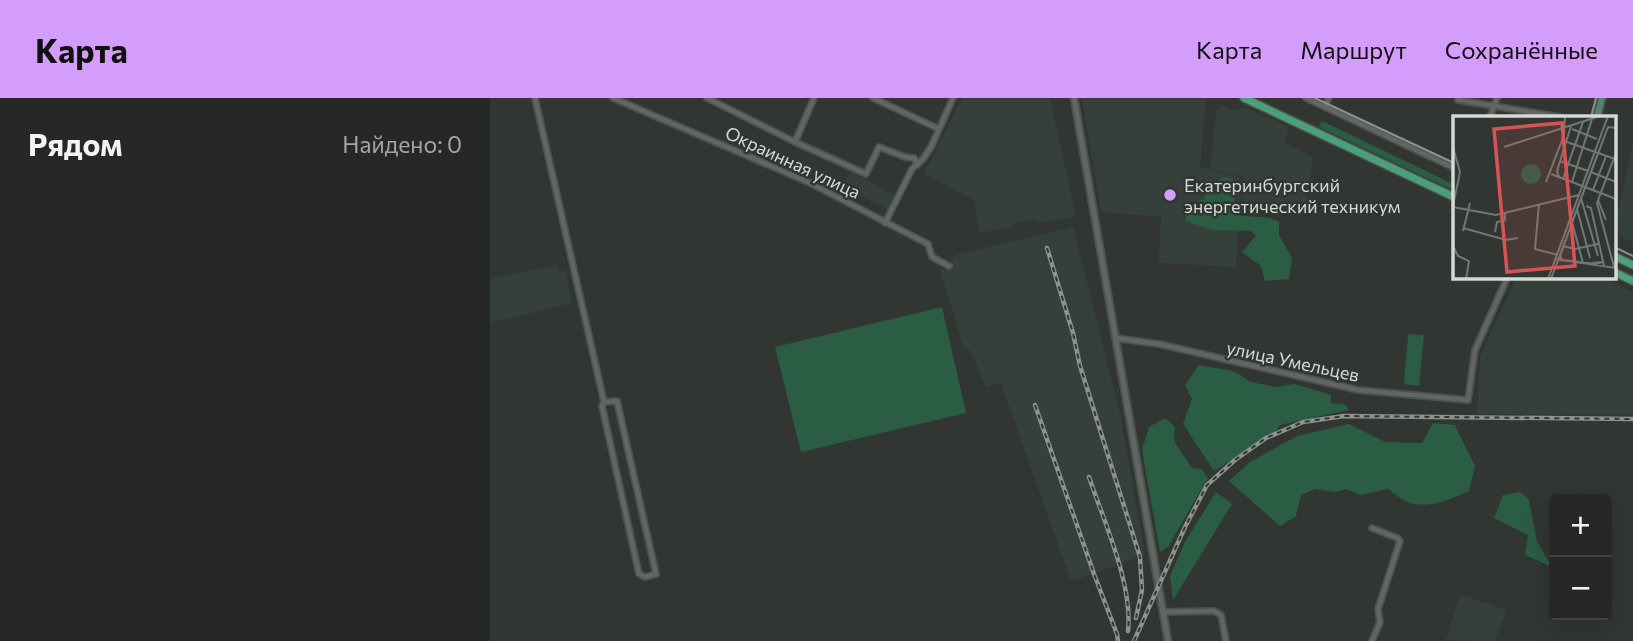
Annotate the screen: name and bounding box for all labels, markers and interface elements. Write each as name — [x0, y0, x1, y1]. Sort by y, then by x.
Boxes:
text: Карта — [35, 29, 128, 70]
text: Карта — [1196, 35, 1262, 64]
text: Маршрут — [1300, 35, 1407, 64]
text: Сохранённые — [1445, 35, 1598, 64]
inset map — [1453, 116, 1616, 278]
street label: Окраинная улица — [722, 121, 864, 203]
text: Рядом — [28, 125, 122, 162]
text: Найдено: 0 — [342, 130, 462, 158]
place label: Екатеринбургский энергетический техникум — [1184, 174, 1401, 217]
marker: Екатеринбургский энергетический техникум — [1162, 187, 1178, 203]
street label: улица Умельцев — [1225, 336, 1361, 386]
map controls — [1549, 494, 1612, 620]
button: + — [1549, 494, 1612, 557]
button: − — [1549, 557, 1612, 620]

